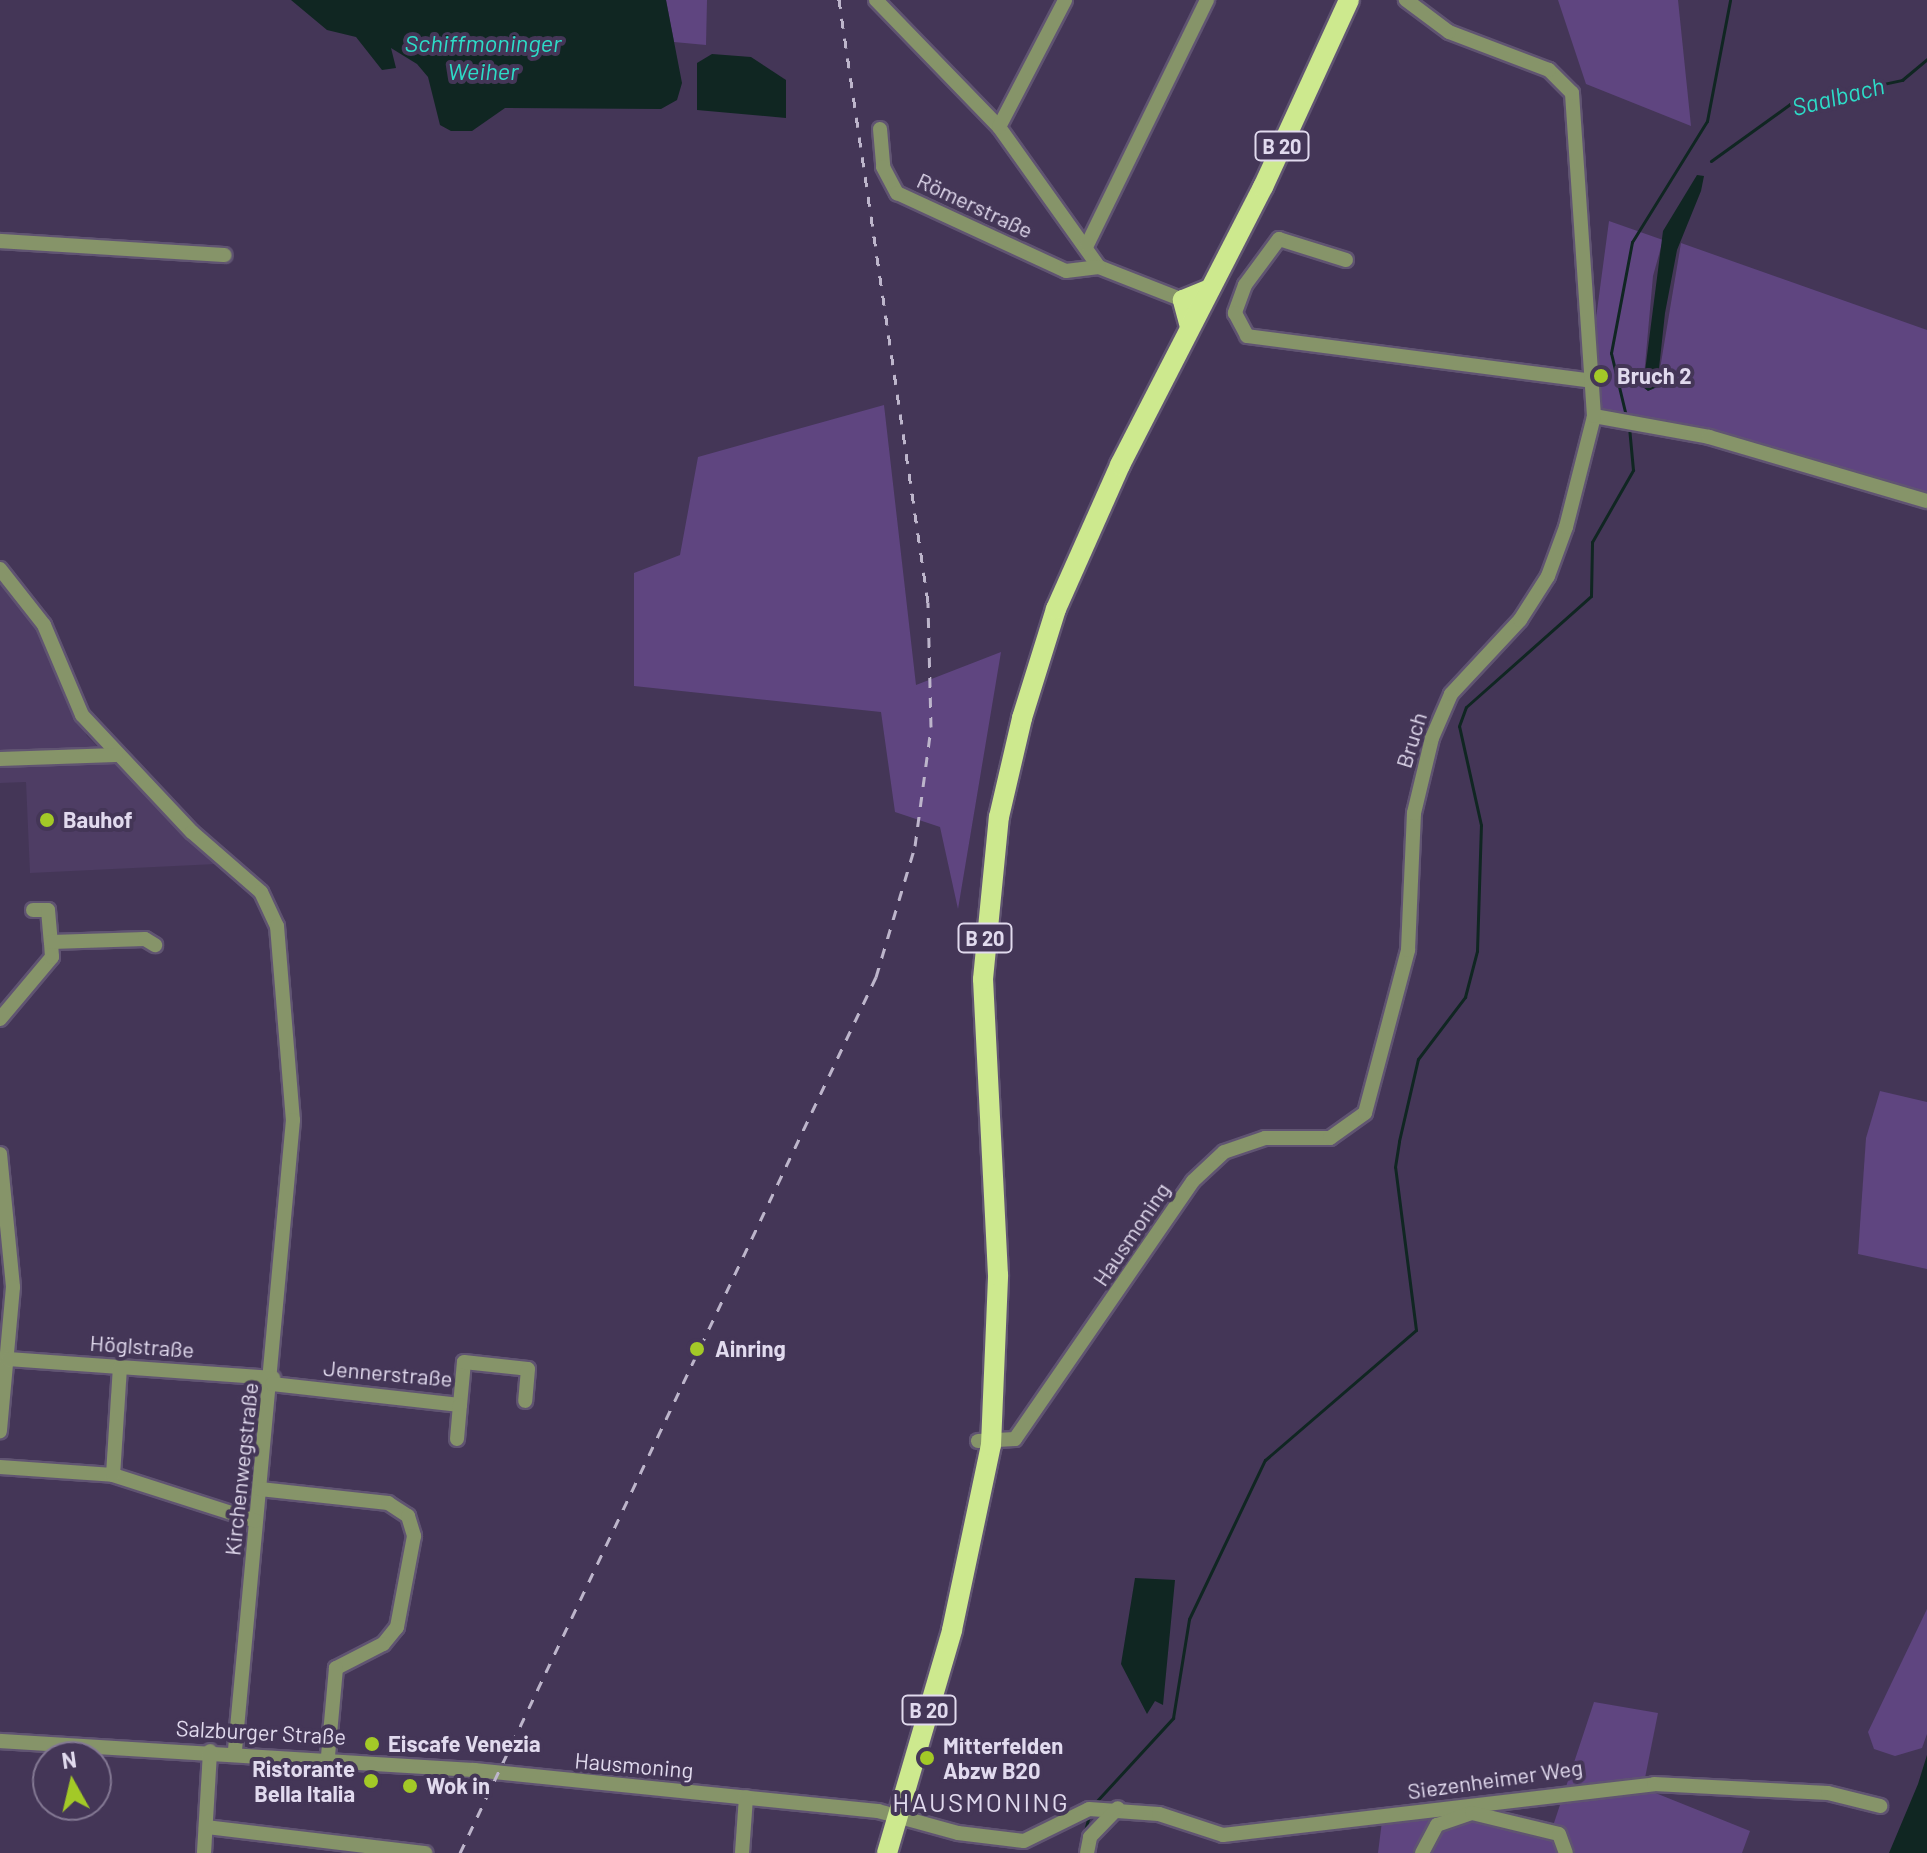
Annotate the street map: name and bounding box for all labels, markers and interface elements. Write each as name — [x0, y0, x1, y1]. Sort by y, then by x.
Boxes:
water label: Schiffmoninger Weiher — [405, 29, 561, 85]
water label: Saalbach — [1789, 71, 1887, 121]
road number: B 20 — [1254, 130, 1310, 162]
street label: Römerstraße — [913, 167, 1037, 243]
place label: Bruch 2 — [1617, 363, 1692, 389]
marker: Bruch 2 — [1592, 367, 1610, 385]
street label: Bruch — [1390, 709, 1432, 771]
place label: Bauhof — [63, 807, 133, 833]
marker: Bauhof — [38, 811, 56, 829]
road number: B 20 — [957, 922, 1013, 954]
street label: Hausmoning — [1087, 1177, 1175, 1291]
street label: Höglstraße — [89, 1329, 195, 1363]
place label: Ainring — [715, 1336, 786, 1362]
marker: Ainring — [686, 1338, 708, 1360]
street label: Jennerstraße — [322, 1354, 454, 1392]
street label: Kirchenwegstraße — [219, 1381, 263, 1557]
road number: B 20 — [901, 1694, 957, 1726]
street label: Salzburger Straße — [175, 1714, 347, 1750]
place label: Eiscafe Venezia — [388, 1731, 541, 1757]
place label: Mitterfelden Abzw B20 — [943, 1732, 1063, 1784]
marker: Eiscafe Venezia — [363, 1735, 381, 1753]
north arrow — [32, 1741, 112, 1821]
text: N — [60, 1745, 78, 1773]
street label: Hausmoning — [574, 1747, 694, 1783]
marker: Mitterfelden Abzw B20 — [918, 1749, 936, 1767]
street label: Siezenheimer Weg — [1406, 1754, 1584, 1804]
place label: Ristorante Bella Italia — [252, 1755, 355, 1806]
marker: Ristorante Bella Italia — [362, 1772, 380, 1790]
place label: Wok in — [426, 1773, 490, 1799]
marker: Wok in — [401, 1777, 419, 1795]
district label: HAUSMONING — [892, 1786, 1070, 1818]

